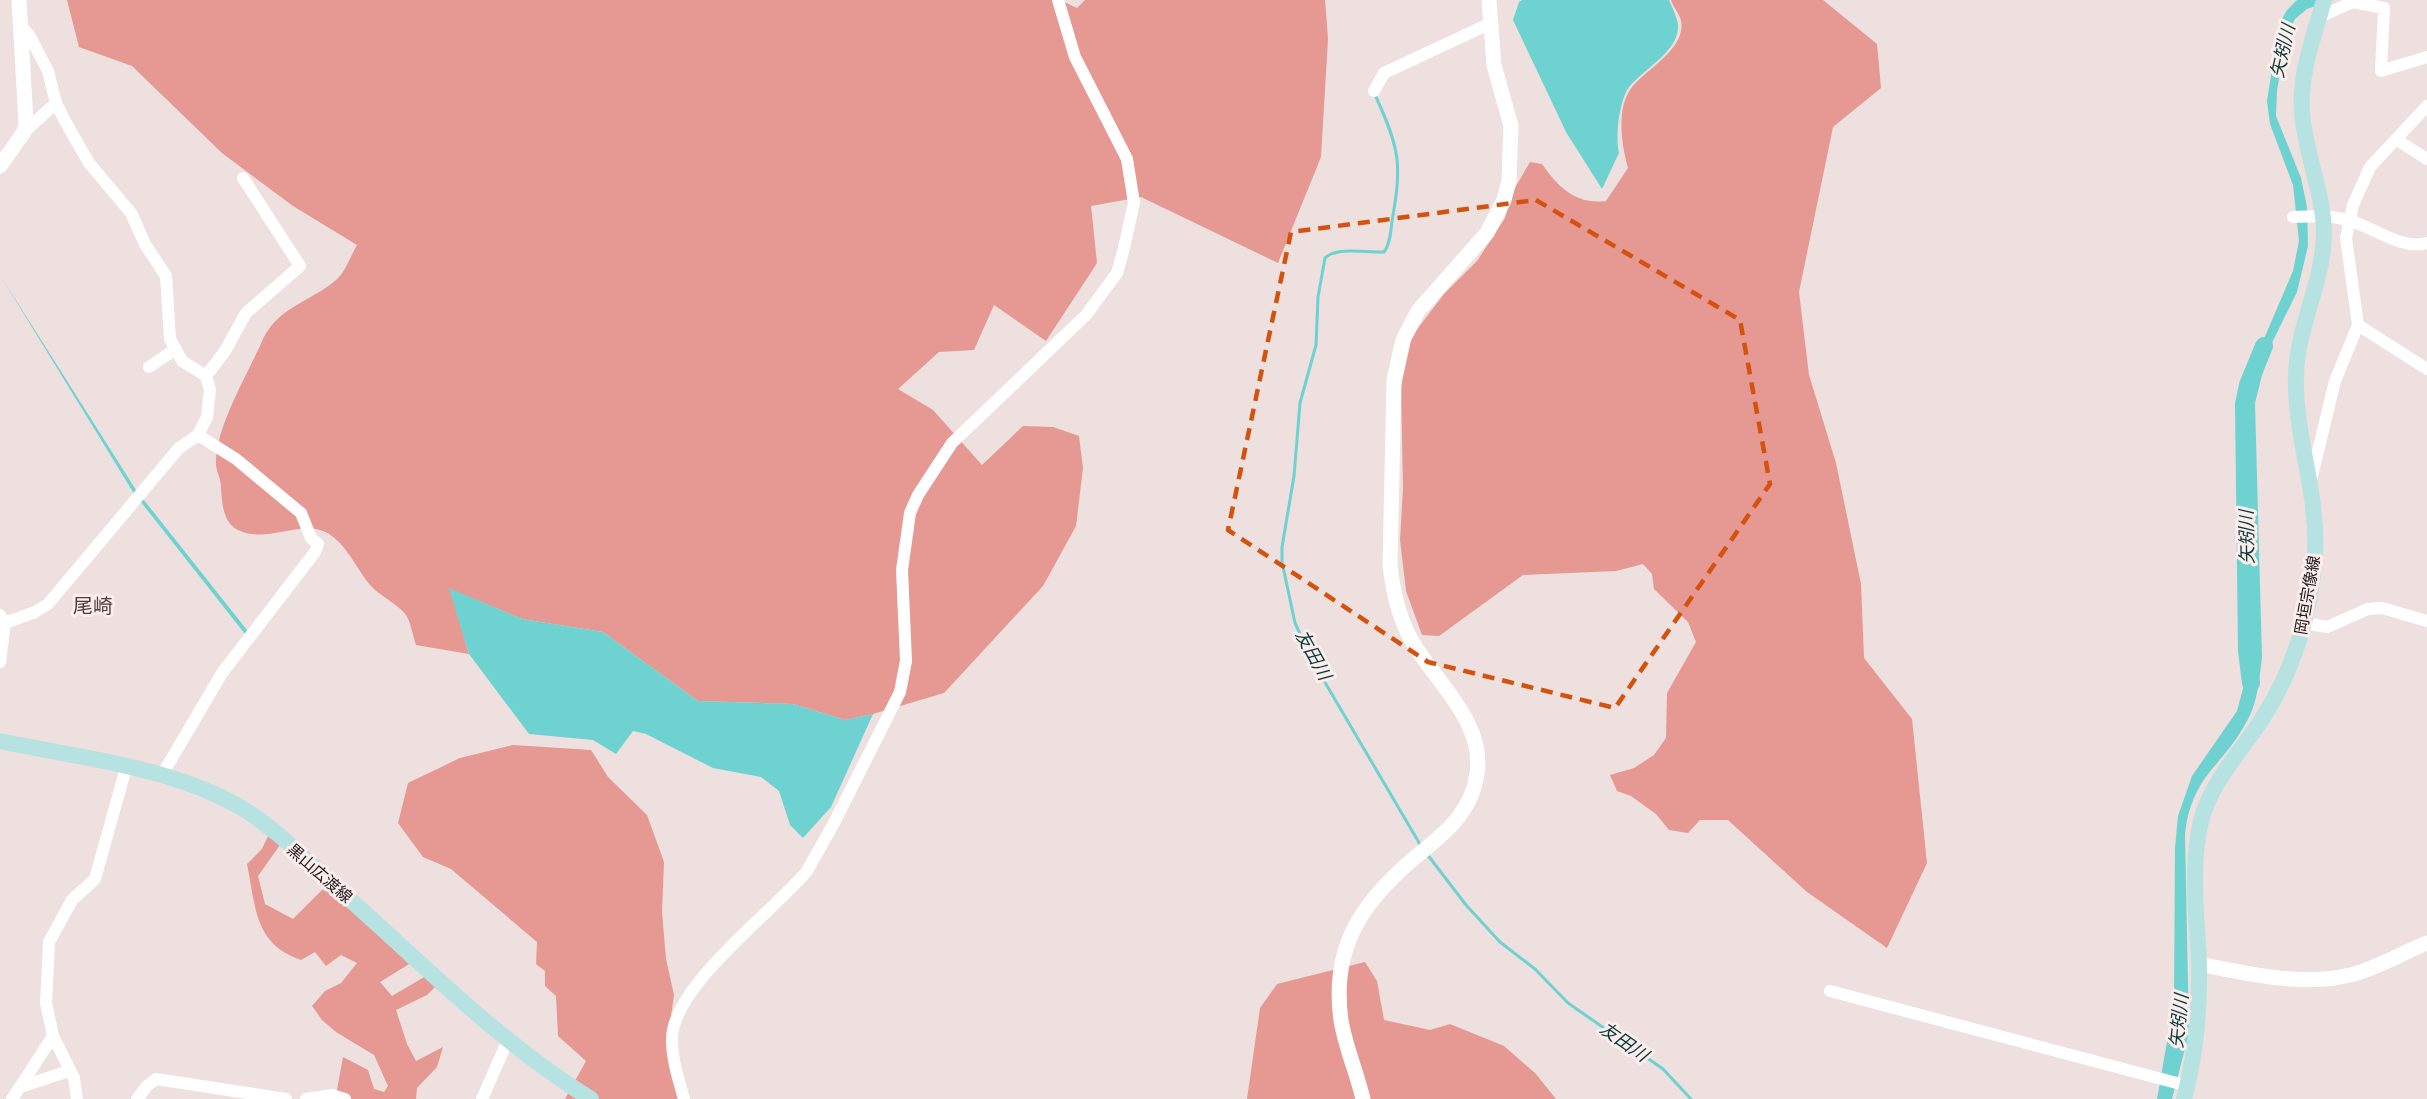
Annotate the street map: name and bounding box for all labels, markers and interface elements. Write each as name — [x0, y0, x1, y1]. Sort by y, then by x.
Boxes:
water label: 矢矧川 — [2266, 20, 2299, 80]
water label: 矢矧川 — [2235, 508, 2257, 564]
street label: 岡垣宗像線 — [2291, 554, 2324, 636]
district label: 尾崎 — [73, 594, 113, 618]
water label: 友田川 — [1291, 626, 1337, 685]
street label: 黒山広渡線 — [283, 840, 356, 907]
water label: 矢矧川 — [2165, 991, 2192, 1049]
water label: 友田川 — [1596, 1018, 1654, 1067]

